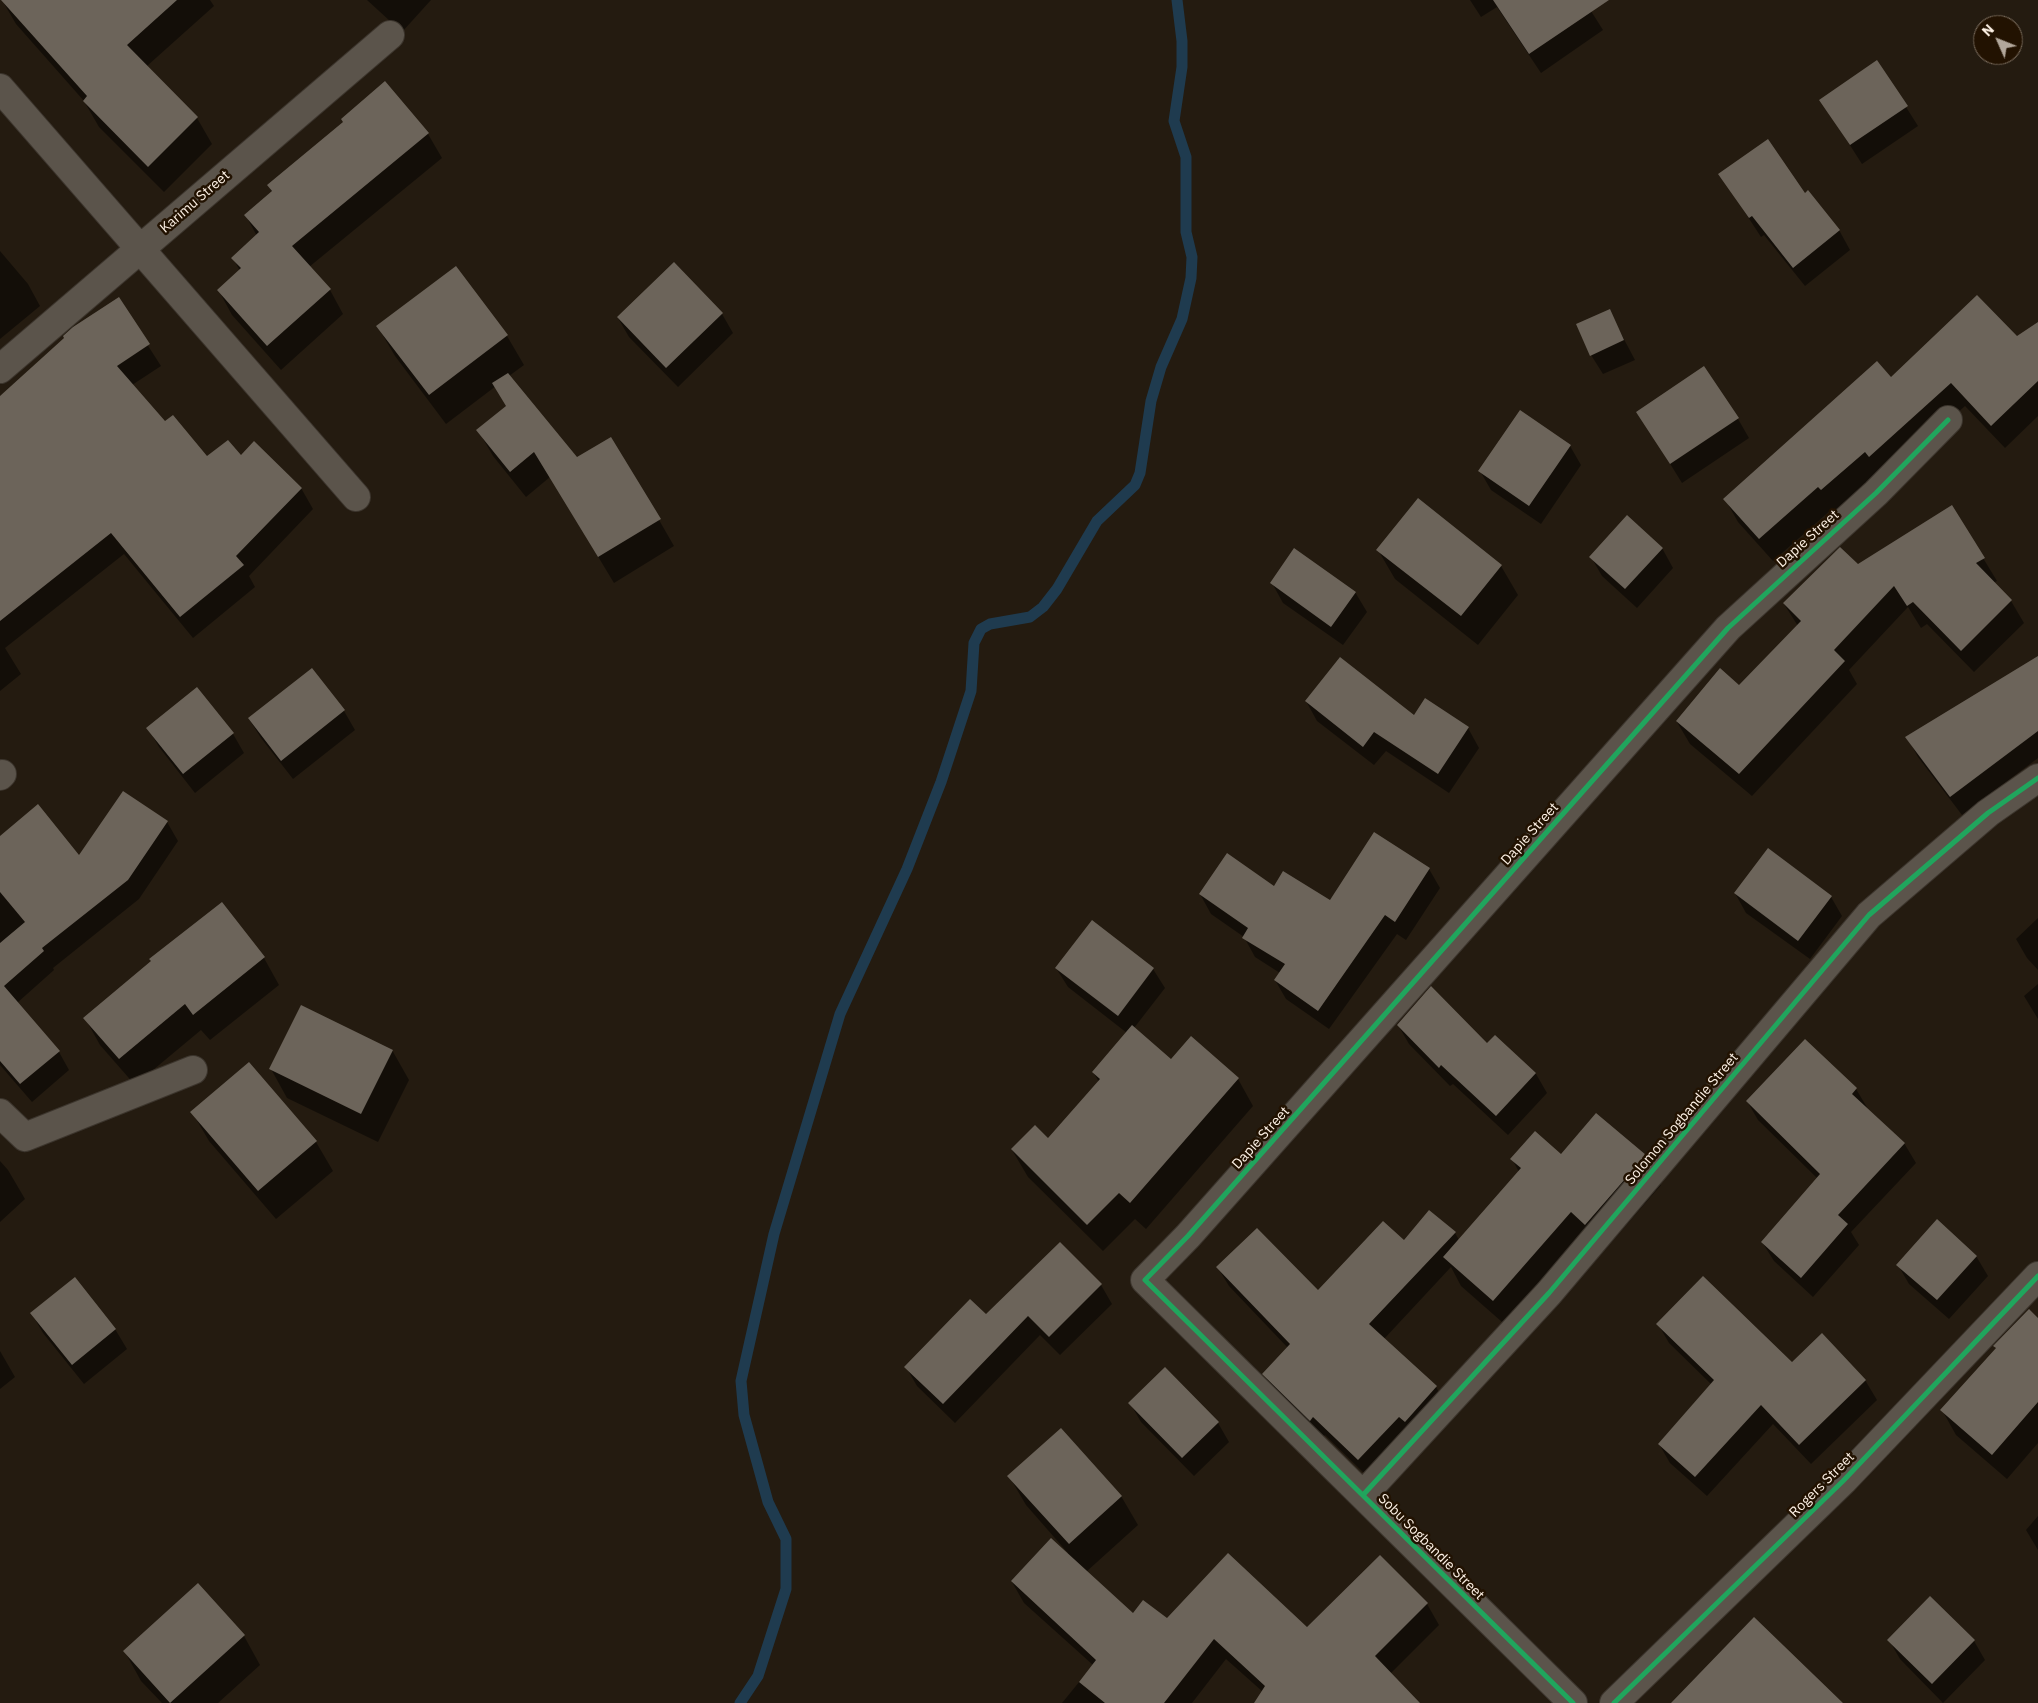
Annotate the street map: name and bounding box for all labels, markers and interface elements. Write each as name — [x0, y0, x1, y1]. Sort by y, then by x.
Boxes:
north arrow — [1973, 15, 2023, 65]
text: N — [1978, 20, 1998, 40]
street label: Karimu Street — [157, 167, 233, 237]
street label: Dapie Street — [1773, 507, 1843, 571]
street label: Dapie Street — [1498, 799, 1562, 869]
street label: Solomon Sogbandie Street — [1622, 1050, 1742, 1188]
street label: Dapie Street — [1229, 1103, 1293, 1173]
street label: Rogers Street — [1786, 1449, 1858, 1521]
street label: Sobu Sogbandie Street — [1374, 1490, 1488, 1604]

